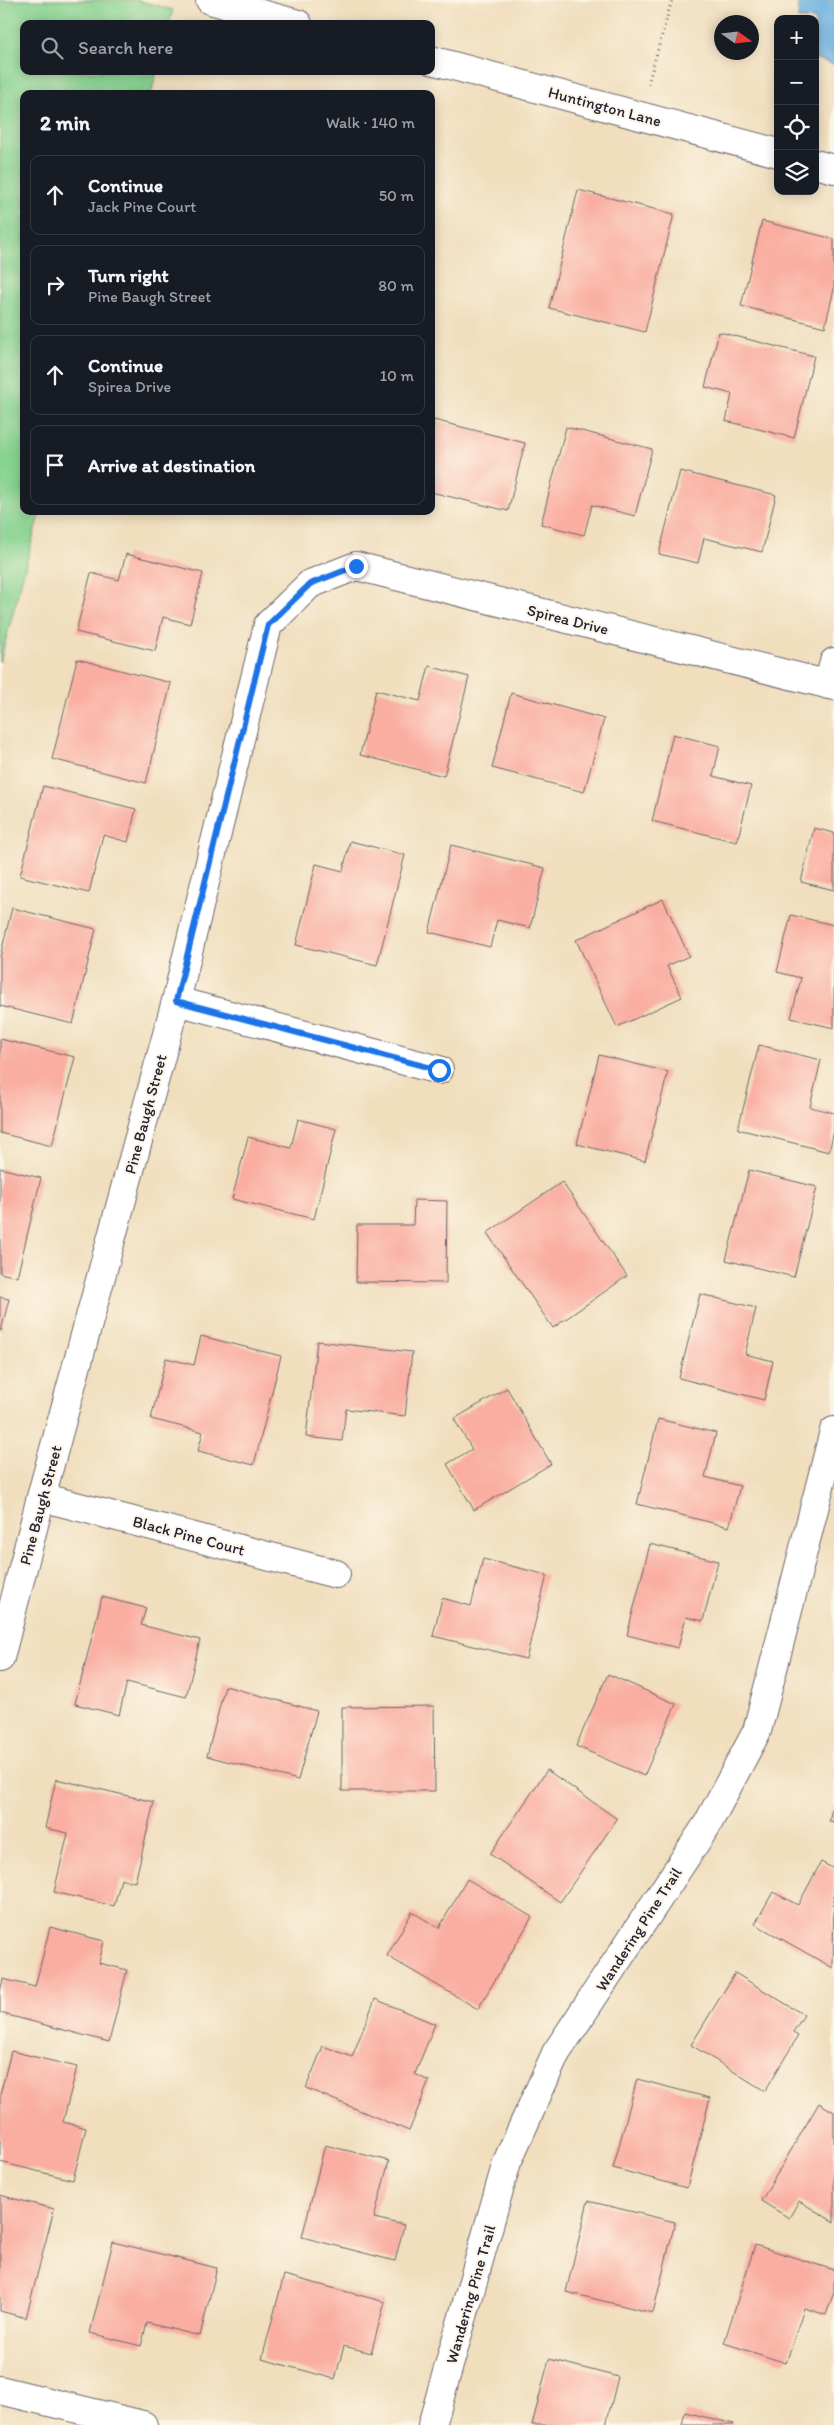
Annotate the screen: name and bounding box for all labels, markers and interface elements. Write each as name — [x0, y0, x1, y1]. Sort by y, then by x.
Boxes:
north arrow — [714, 15, 759, 60]
map controls — [774, 15, 819, 195]
button: + — [774, 15, 819, 60]
search box — [20, 20, 435, 75]
icon: search — [38, 34, 66, 62]
text: Search here — [78, 36, 173, 59]
button: − — [774, 60, 819, 105]
street label: Huntington Lane — [546, 82, 663, 131]
button: locate — [774, 105, 819, 150]
text: 2 min — [40, 110, 90, 135]
text: Walk · 140 m — [326, 113, 415, 132]
button: layers — [774, 150, 819, 195]
text: Continue — [88, 174, 163, 197]
icon: ahead — [41, 181, 69, 209]
text: 50 m — [379, 186, 414, 205]
text: Jack Pine Court — [88, 197, 196, 216]
text: Turn right — [88, 264, 169, 287]
icon: right — [41, 271, 69, 299]
text: 80 m — [378, 276, 414, 295]
text: Pine Baugh Street — [88, 287, 211, 306]
text: Continue — [88, 354, 163, 377]
icon: ahead — [41, 361, 69, 389]
text: 10 m — [380, 366, 414, 385]
text: Spirea Drive — [88, 377, 171, 396]
icon: arrive — [41, 451, 69, 479]
text: Arrive at destination — [88, 454, 255, 477]
route end — [345, 555, 368, 578]
street label: Spirea Drive — [525, 600, 611, 639]
street label: Pine Baugh Street — [120, 1052, 171, 1176]
route start — [428, 1059, 451, 1082]
street label: Pine Baugh Street — [15, 1443, 66, 1567]
street label: Black Pine Court — [131, 1511, 247, 1560]
street label: Wandering Pine Trail — [591, 1863, 686, 1995]
street label: Wandering Pine Trail — [442, 2222, 500, 2366]

